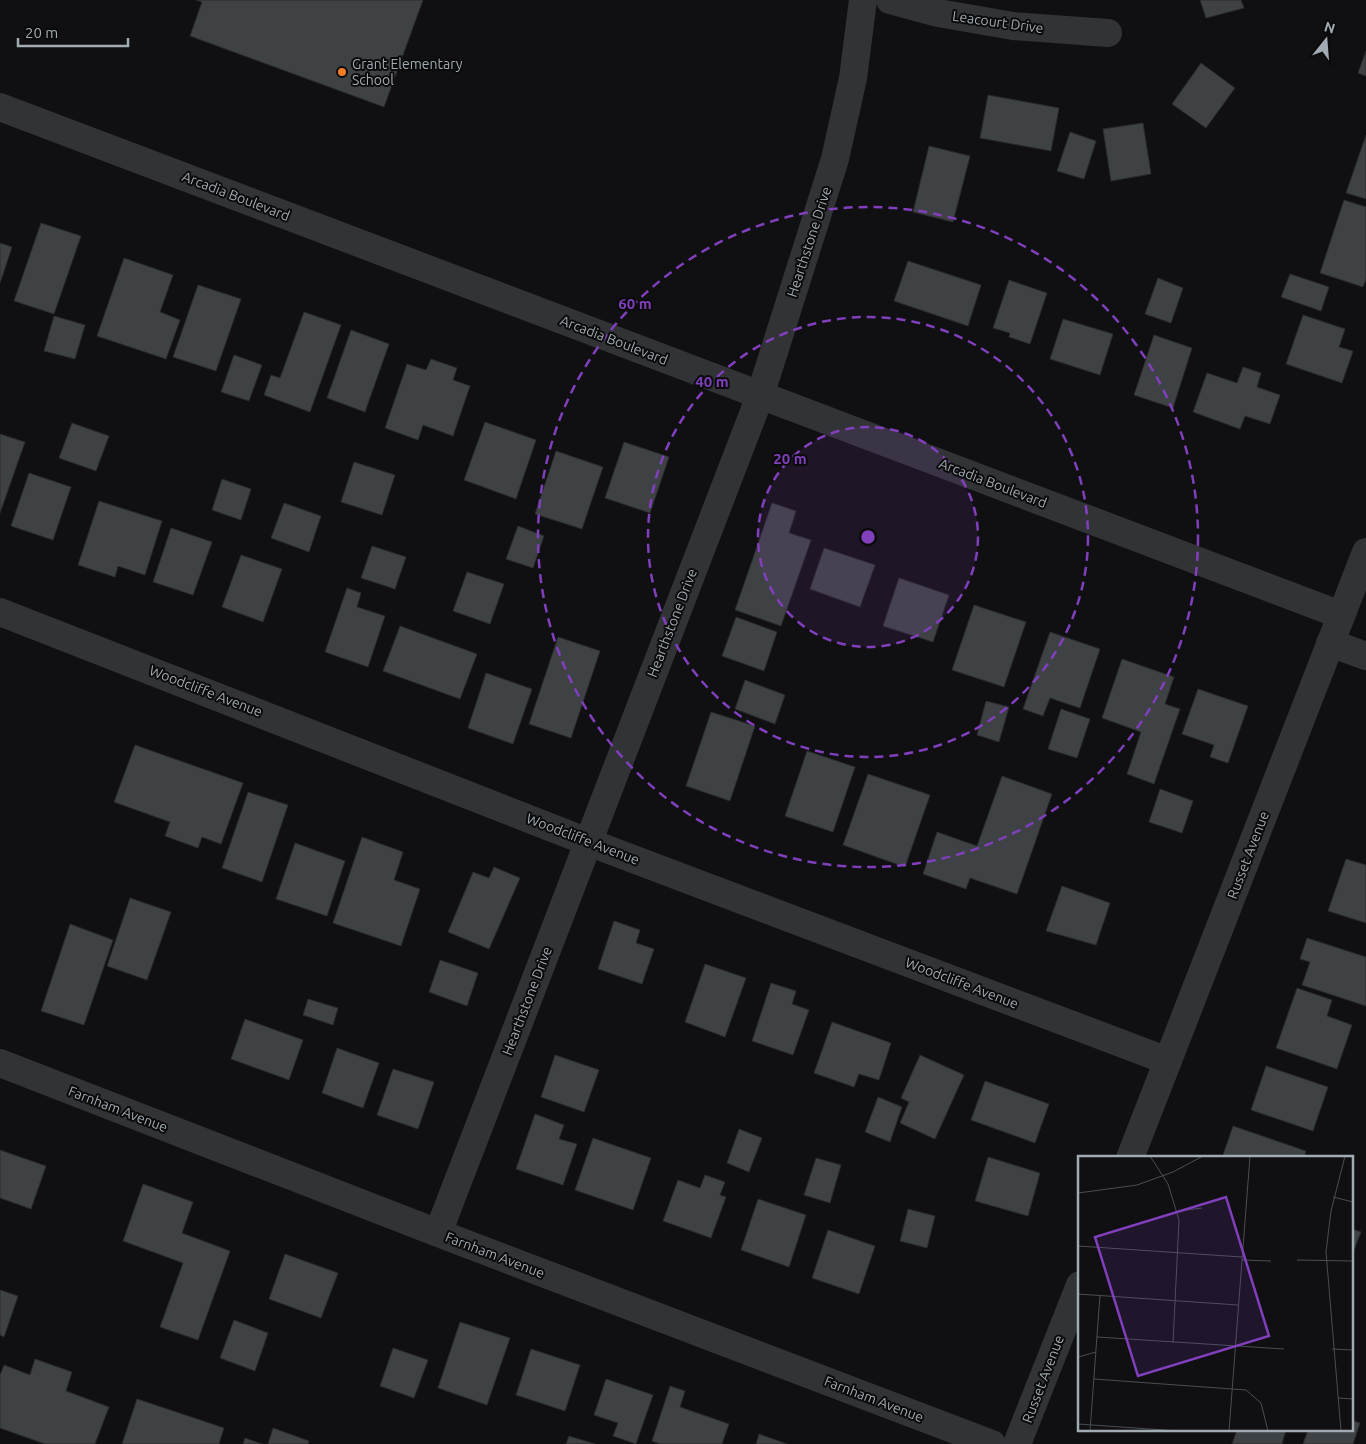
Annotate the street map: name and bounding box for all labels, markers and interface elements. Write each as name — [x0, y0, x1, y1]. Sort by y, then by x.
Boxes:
street label: Leacourt Drive — [951, 8, 1045, 36]
scale bar — [18, 15, 128, 47]
north arrow — [1301, 15, 1351, 65]
text: N — [1322, 18, 1337, 37]
text: 20 m — [25, 24, 58, 41]
place label: Grant Elementary School — [352, 56, 463, 88]
marker: Grant Elementary School — [336, 66, 348, 78]
street label: Arcadia Boulevard — [180, 168, 292, 224]
street label: Hearthstone Drive — [784, 185, 834, 299]
text: 60 m — [618, 295, 652, 312]
street label: Arcadia Boulevard — [558, 312, 670, 368]
text: 40 m — [695, 373, 729, 390]
text: 20 m — [773, 450, 807, 467]
street label: Arcadia Boulevard — [937, 455, 1049, 511]
centre of rings — [859, 528, 877, 546]
street label: Hearthstone Drive — [644, 566, 700, 680]
street label: Woodcliffe Avenue — [147, 662, 265, 720]
street label: Russet Avenue — [1224, 809, 1272, 901]
street label: Woodcliffe Avenue — [524, 810, 642, 868]
street label: Hearthstone Drive — [499, 944, 555, 1058]
street label: Woodcliffe Avenue — [903, 954, 1021, 1012]
street label: Farnham Avenue — [66, 1083, 170, 1135]
inset map — [1078, 1156, 1354, 1432]
street label: Farnham Avenue — [443, 1229, 547, 1281]
street label: Russet Avenue — [1019, 1333, 1067, 1425]
street label: Farnham Avenue — [822, 1373, 926, 1425]

